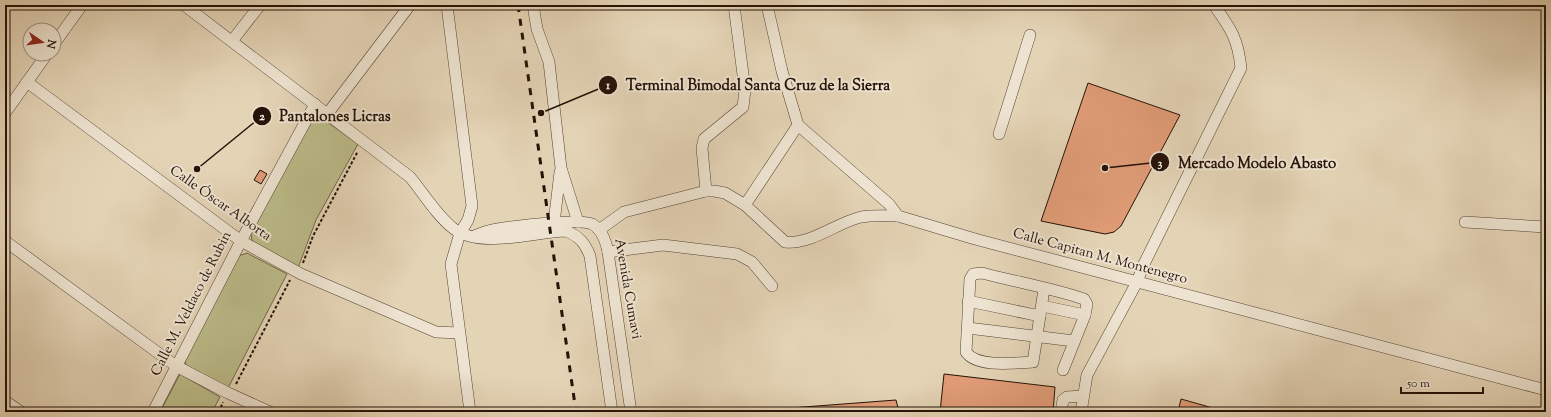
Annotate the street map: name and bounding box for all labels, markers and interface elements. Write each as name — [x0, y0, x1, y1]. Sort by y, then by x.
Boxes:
north arrow — [22, 22, 62, 62]
text: N — [42, 37, 60, 50]
callout: Terminal Bimodal Santa Cruz de la Sierra — [598, 72, 899, 99]
text: Terminal Bimodal Santa Cruz de la Sierra — [626, 76, 890, 97]
text: 1 — [605, 77, 611, 95]
callout: Pantalones Licras — [252, 102, 399, 129]
text: Pantalones Licras — [279, 107, 391, 128]
text: 2 — [259, 108, 265, 126]
callout: Mercado Modelo Abasto — [1150, 149, 1344, 176]
text: Mercado Modelo Abasto — [1178, 154, 1336, 175]
text: 3 — [1158, 155, 1163, 173]
street label: Calle Óscar Alborta — [165, 161, 275, 247]
street label: Calle Capitan M. Montenegro — [1011, 224, 1190, 290]
street label: Calle M. Veldaco de Rubin — [147, 228, 237, 380]
street label: Avenida Cumavi — [608, 237, 646, 341]
scale bar — [1401, 369, 1483, 395]
text: 50 m — [1406, 375, 1430, 393]

